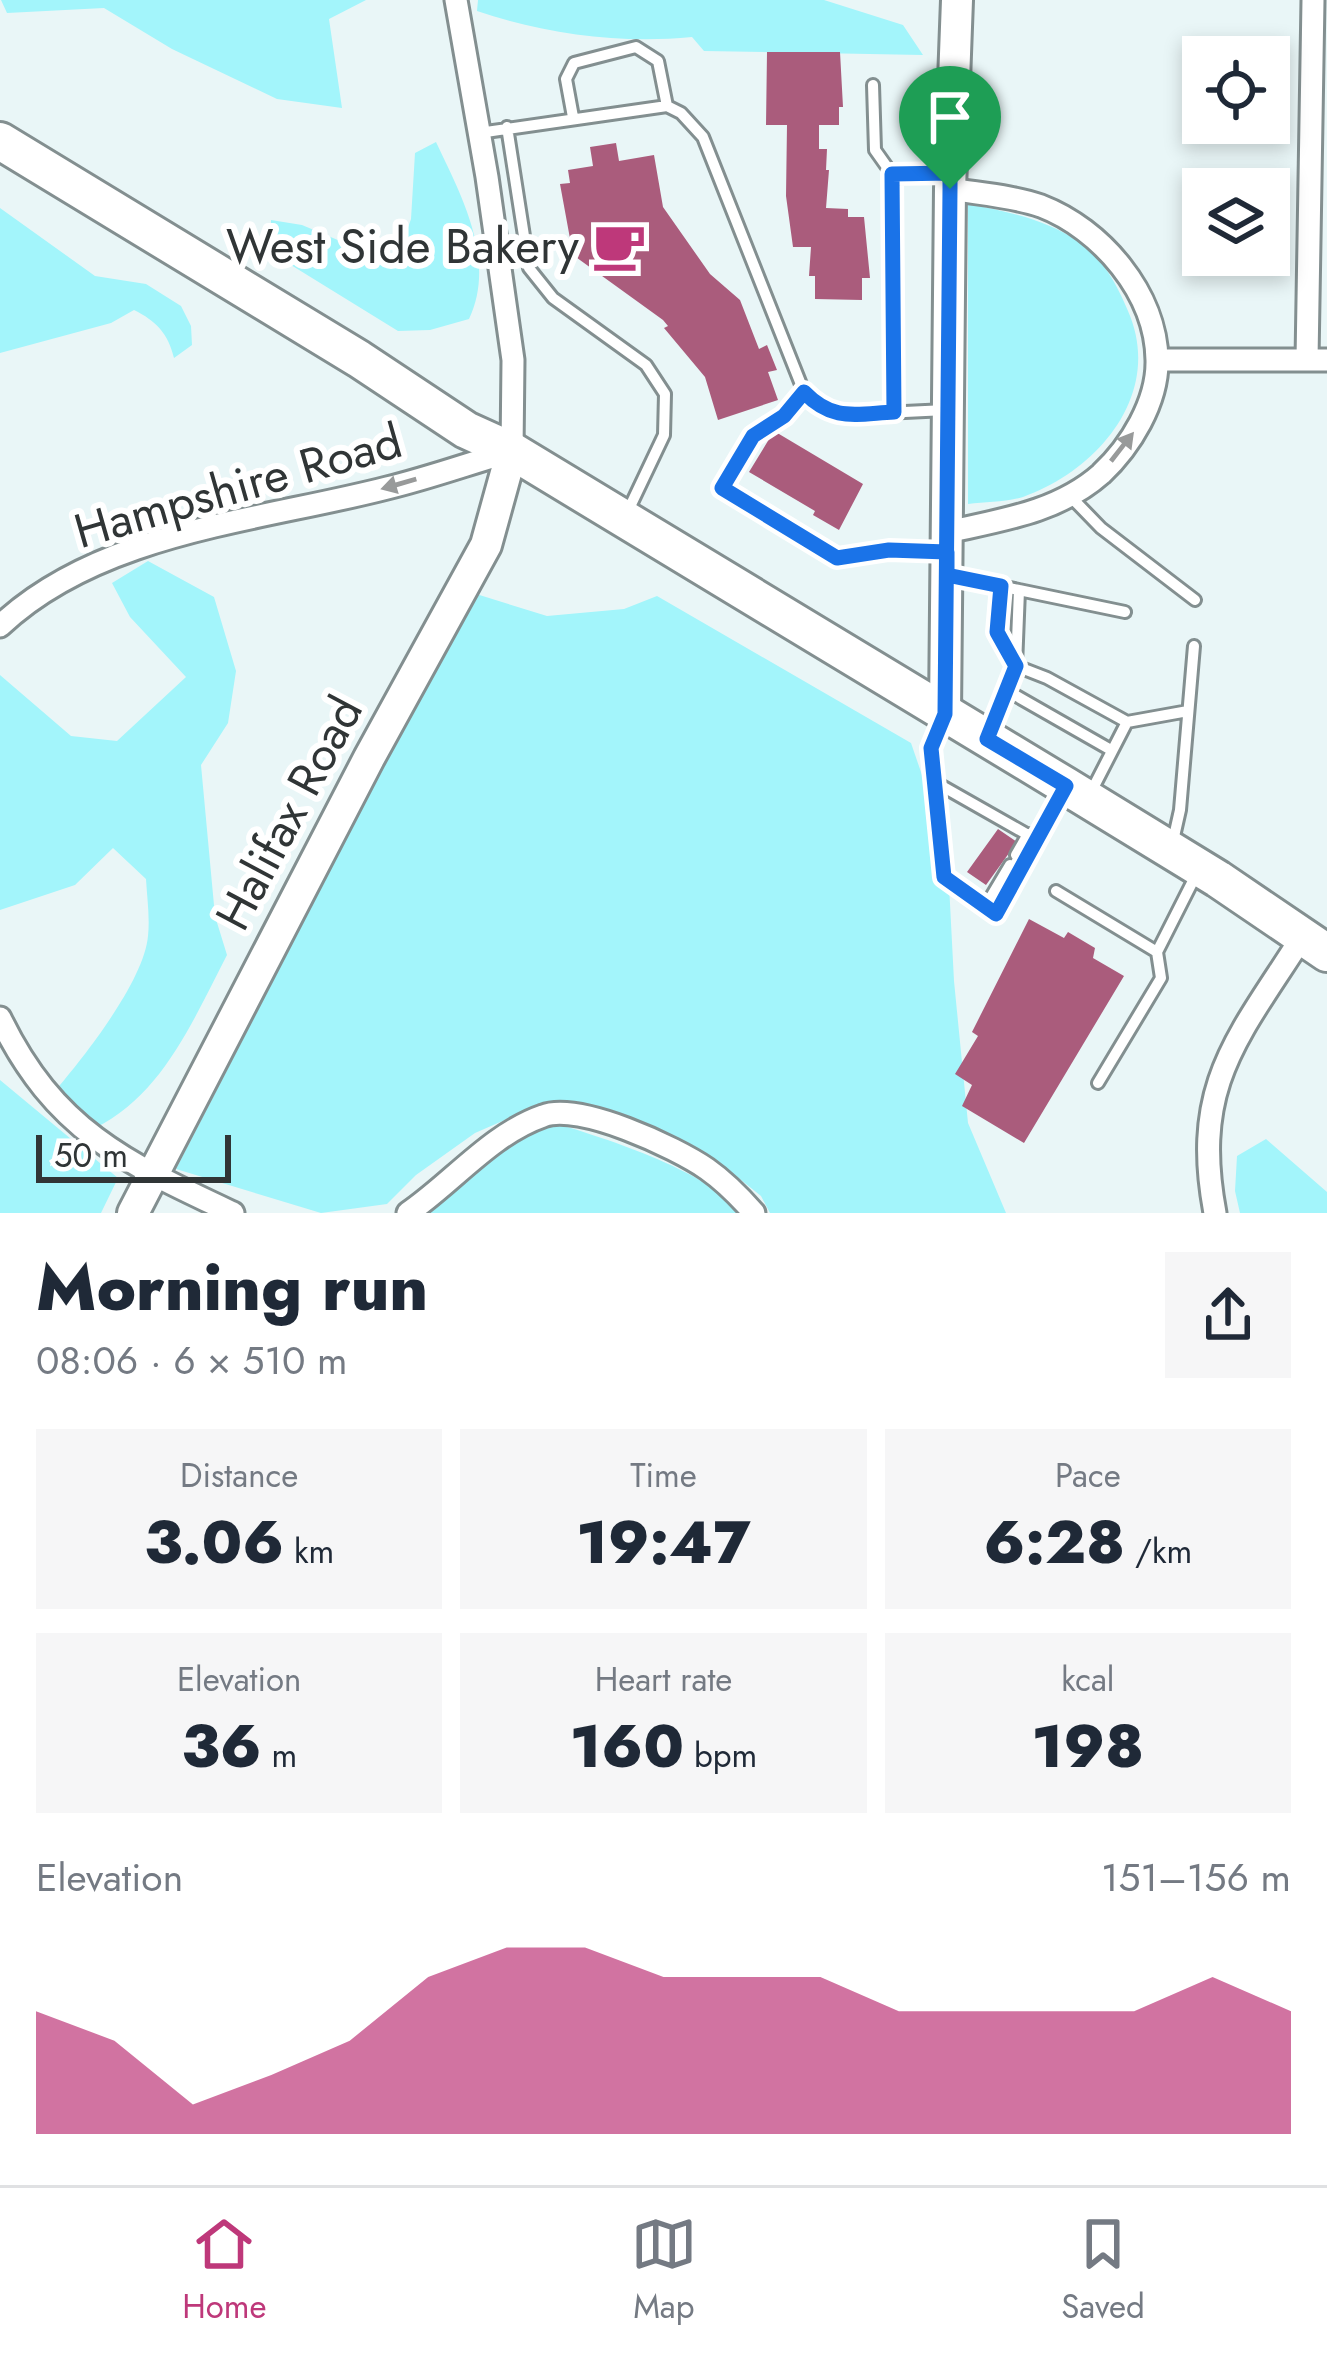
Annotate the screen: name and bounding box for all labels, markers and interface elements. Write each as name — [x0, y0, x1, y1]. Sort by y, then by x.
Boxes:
map controls — [1182, 36, 1290, 276]
button: locate — [1182, 36, 1290, 144]
pin — [899, 66, 1001, 189]
icon: arrive — [917, 84, 983, 150]
button: layers — [1182, 168, 1290, 276]
place label: West Side Bakery — [226, 212, 580, 281]
cafe icon: West Side Bakery — [590, 217, 648, 275]
street label: Hampshire Road — [66, 406, 410, 566]
one-way arrow — [1109, 432, 1134, 463]
one-way arrow — [381, 476, 418, 495]
street label: Halifax Road — [198, 684, 380, 942]
scale bar — [36, 1129, 231, 1182]
text: 50 m — [54, 1132, 128, 1179]
text: Morning run — [36, 1239, 428, 1335]
button: share — [1165, 1252, 1291, 1378]
text: 08:06 · 6 × 510 m — [36, 1332, 348, 1389]
text: Distance — [180, 1452, 298, 1499]
text: Time — [630, 1452, 697, 1499]
text: Pace — [1055, 1452, 1121, 1499]
text: 3.06 — [144, 1499, 284, 1586]
text: 19:47 — [576, 1499, 751, 1586]
text: 6:28 — [983, 1499, 1125, 1586]
text: km — [284, 1528, 334, 1575]
text: /km — [1125, 1528, 1192, 1575]
text: Elevation — [177, 1656, 301, 1703]
text: Heart rate — [595, 1656, 732, 1703]
text: kcal — [1061, 1656, 1114, 1703]
text: 36 — [181, 1703, 262, 1790]
text: 160 — [570, 1703, 684, 1790]
text: 198 — [1032, 1703, 1144, 1790]
text: m — [262, 1732, 297, 1779]
text: bpm — [684, 1732, 757, 1779]
text: Elevation — [36, 1849, 183, 1906]
text: 151–156 m — [1101, 1849, 1291, 1906]
tab: Home — [182, 2211, 267, 2330]
tab: Map — [631, 2211, 697, 2330]
tab: Saved — [1061, 2211, 1145, 2330]

